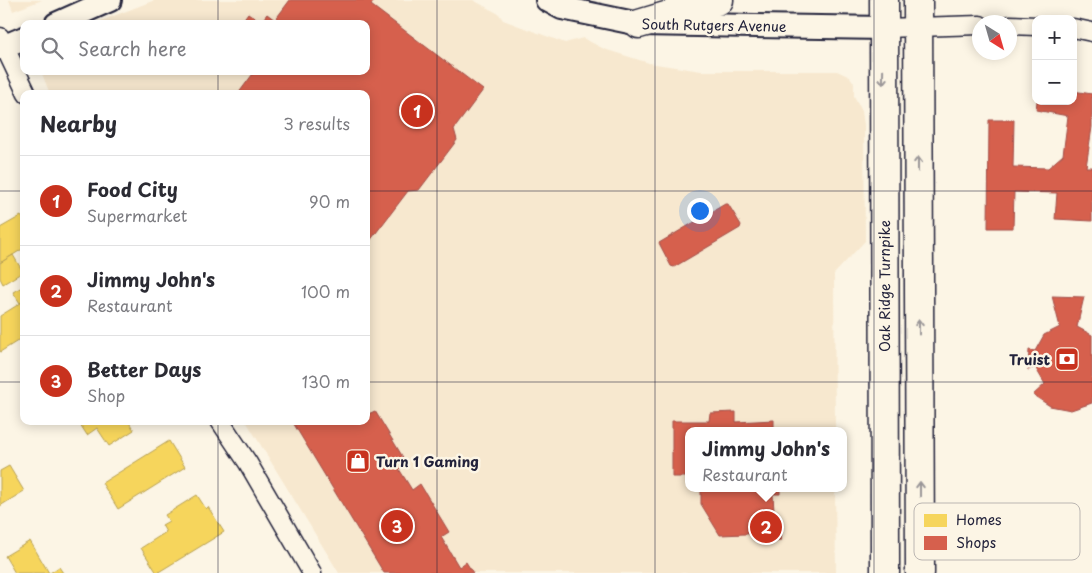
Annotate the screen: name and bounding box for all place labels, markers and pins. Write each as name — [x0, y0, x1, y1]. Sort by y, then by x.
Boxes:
pin: 1 — [401, 92, 433, 130]
bank icon: Truist — [1054, 346, 1080, 372]
place label: Truist — [1009, 349, 1050, 370]
shop icon: Turn 1 Gaming — [345, 448, 371, 474]
place label: Turn 1 Gaming — [376, 451, 479, 472]
pin: 3 — [381, 507, 413, 545]
pin: 2 — [750, 508, 782, 546]

